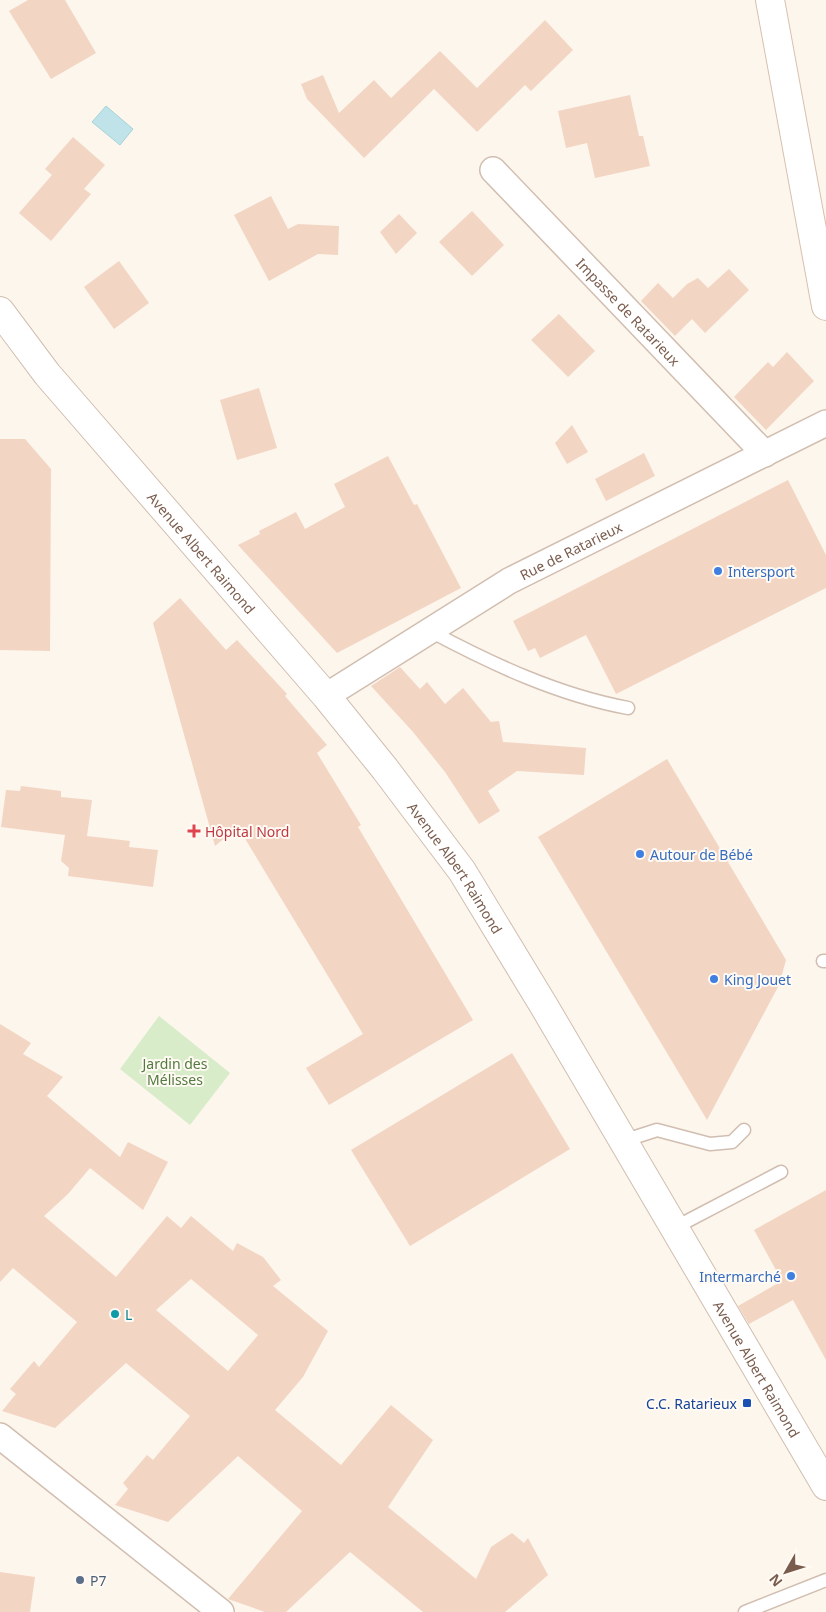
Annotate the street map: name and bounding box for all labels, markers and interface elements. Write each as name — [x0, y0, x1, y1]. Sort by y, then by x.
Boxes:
street label: Impasse de Ratarieux — [572, 254, 685, 370]
street label: Avenue Albert Raimond — [144, 488, 260, 618]
street label: Rue de Ratarieux — [516, 517, 626, 584]
place label: Intersport — [728, 562, 795, 581]
marker: Intersport — [712, 565, 724, 577]
street label: Avenue Albert Raimond — [404, 798, 507, 937]
place label: Hôpital Nord — [205, 822, 289, 841]
marker: Hôpital Nord — [187, 824, 201, 838]
place label: Autour de Bébé — [650, 845, 753, 864]
marker: Autour de Bébé — [634, 848, 646, 860]
place label: King Jouet — [724, 970, 791, 989]
marker: King Jouet — [708, 973, 720, 985]
park label: Jardin des Mélisses — [141, 1054, 208, 1089]
place label: Intermarché — [699, 1267, 781, 1286]
marker: Intermarché — [785, 1270, 797, 1282]
street label: Avenue Albert Raimond — [710, 1297, 805, 1441]
place label: L — [125, 1305, 132, 1324]
marker: L — [109, 1308, 121, 1320]
place label: C.C. Ratarieux — [646, 1394, 738, 1413]
marker: C.C. Ratarieux — [741, 1397, 753, 1409]
north arrow — [761, 1547, 811, 1597]
text: N — [765, 1570, 786, 1591]
place label: P7 — [90, 1571, 106, 1590]
marker: P7 — [74, 1574, 86, 1586]

